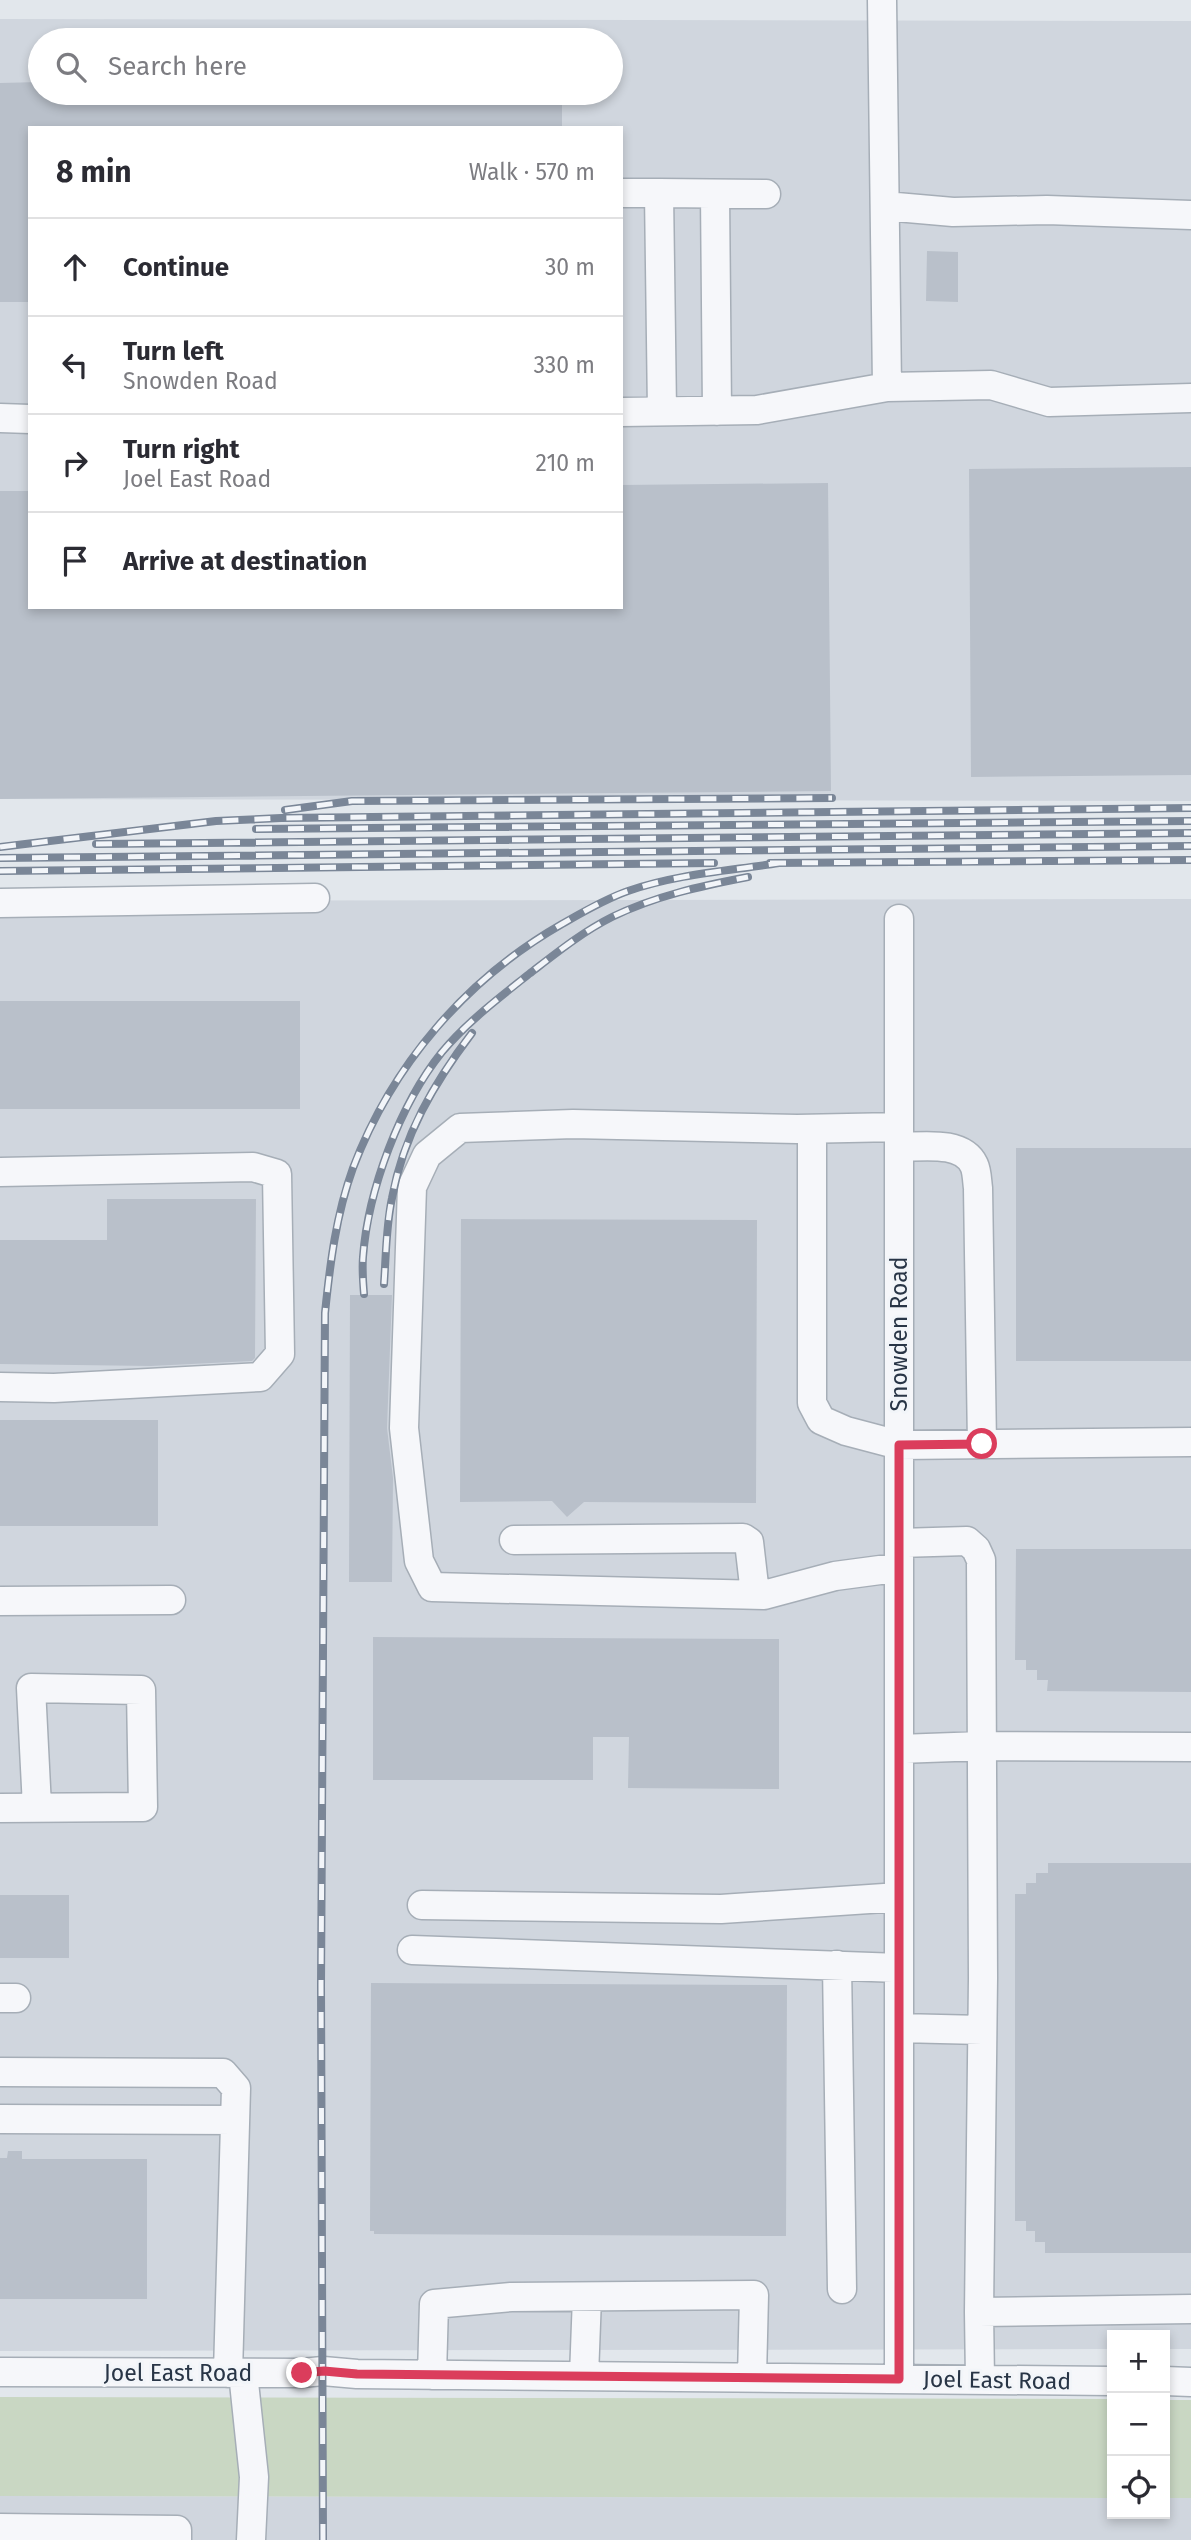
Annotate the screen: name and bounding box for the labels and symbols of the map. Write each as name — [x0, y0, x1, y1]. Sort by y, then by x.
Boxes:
street label: Snowden Road — [885, 1257, 913, 1411]
route start — [966, 1428, 997, 1459]
route end — [286, 2357, 317, 2388]
street label: Joel East Road — [104, 2359, 252, 2387]
street label: Joel East Road — [923, 2365, 1071, 2395]

